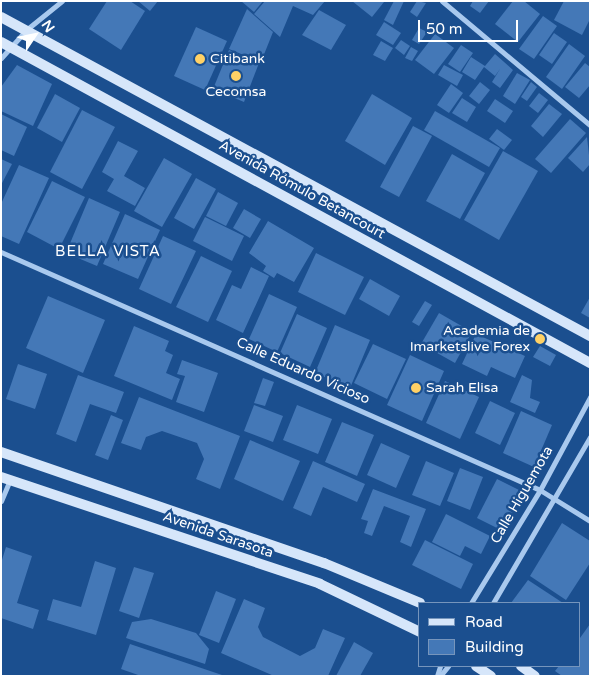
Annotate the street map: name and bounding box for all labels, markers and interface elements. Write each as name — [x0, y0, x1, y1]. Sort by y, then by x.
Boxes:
north arrow — [10, 10, 60, 60]
scale bar — [421, 10, 521, 42]
text: N — [38, 17, 58, 36]
text: 50 m — [426, 20, 463, 38]
place label: Citibank — [210, 51, 265, 67]
marker: Citibank — [194, 53, 206, 65]
marker: Cecomsa — [230, 70, 242, 82]
place label: Cecomsa — [206, 84, 266, 100]
street label: Avenida Rómulo Betancourt — [216, 137, 388, 243]
district label: BELLA VISTA — [54, 243, 162, 261]
place label: Academia de Imarketslive Forex — [410, 323, 530, 356]
marker: Academia de Imarketslive Forex — [534, 333, 546, 345]
street label: Calle Eduardo Vicioso — [234, 334, 372, 408]
place label: Sarah Elisa — [426, 380, 498, 396]
marker: Sarah Elisa — [410, 382, 422, 394]
street label: Calle Higuemota — [487, 443, 557, 547]
street label: Avenida Sarasota — [161, 508, 275, 562]
legend — [418, 602, 581, 667]
text: Road — [465, 613, 503, 631]
text: Building — [465, 638, 524, 656]

